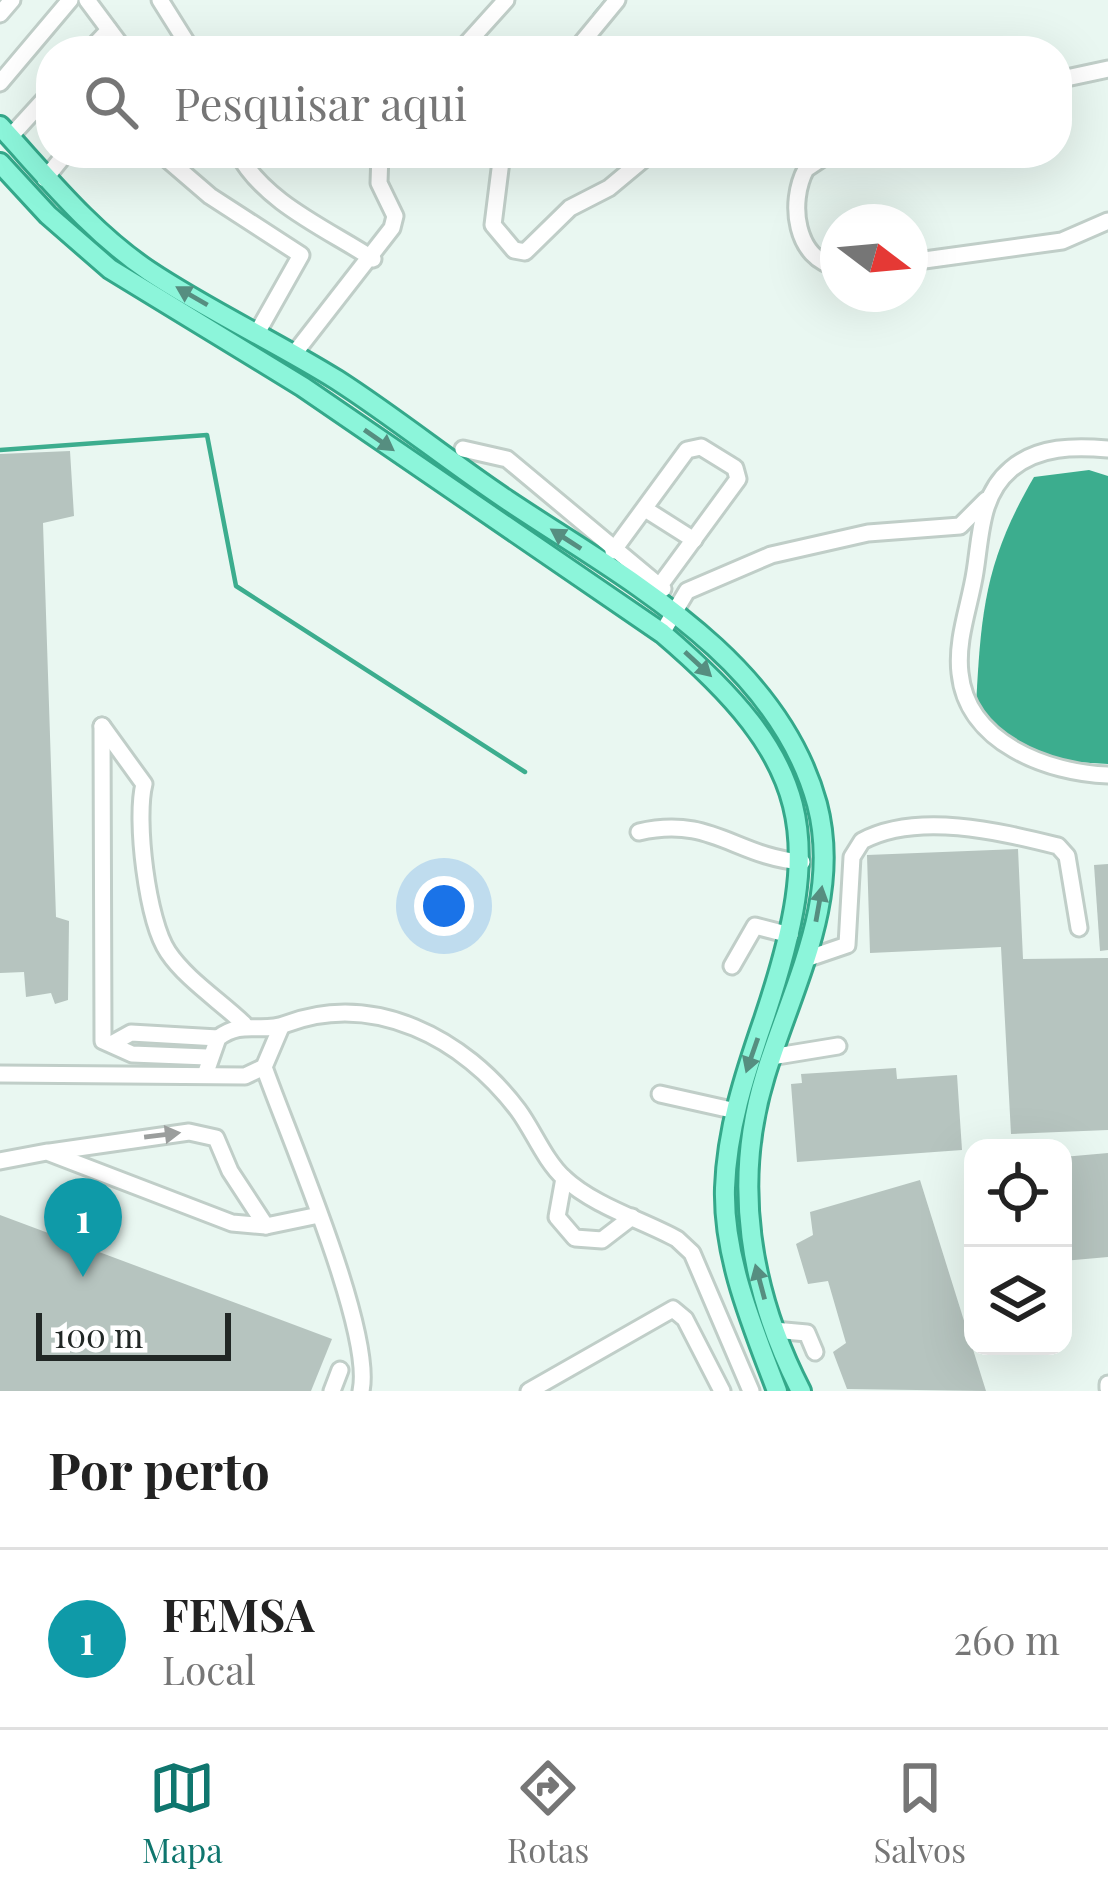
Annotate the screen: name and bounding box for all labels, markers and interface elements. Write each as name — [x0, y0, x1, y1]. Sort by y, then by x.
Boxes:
search box — [36, 36, 1072, 168]
icon: search — [78, 69, 144, 135]
text: Pesquisar aqui — [174, 72, 467, 132]
north arrow — [820, 204, 928, 312]
one-way arrow — [176, 287, 209, 308]
one-way arrow — [363, 428, 395, 451]
one-way arrow — [550, 529, 583, 551]
one-way arrow — [683, 650, 712, 677]
your location — [414, 876, 474, 936]
one-way arrow — [810, 884, 829, 922]
one-way arrow — [741, 1037, 760, 1074]
one-way arrow — [144, 1125, 181, 1144]
map controls — [964, 1139, 1072, 1355]
button: locate — [964, 1139, 1072, 1247]
pin: 1 — [44, 1178, 122, 1277]
button: layers — [964, 1247, 1072, 1355]
one-way arrow — [750, 1263, 769, 1300]
scale bar — [36, 1307, 231, 1360]
text: 100 m — [54, 1312, 143, 1356]
text: Por perto — [48, 1435, 270, 1503]
text: FEMSA — [162, 1583, 315, 1643]
text: 1 — [80, 1613, 94, 1665]
text: 260 m — [953, 1613, 1060, 1665]
text: Local — [162, 1643, 256, 1695]
tab: Mapa — [142, 1755, 223, 1871]
tab: Rotas — [507, 1755, 589, 1871]
tab: Salvos — [874, 1755, 966, 1871]

